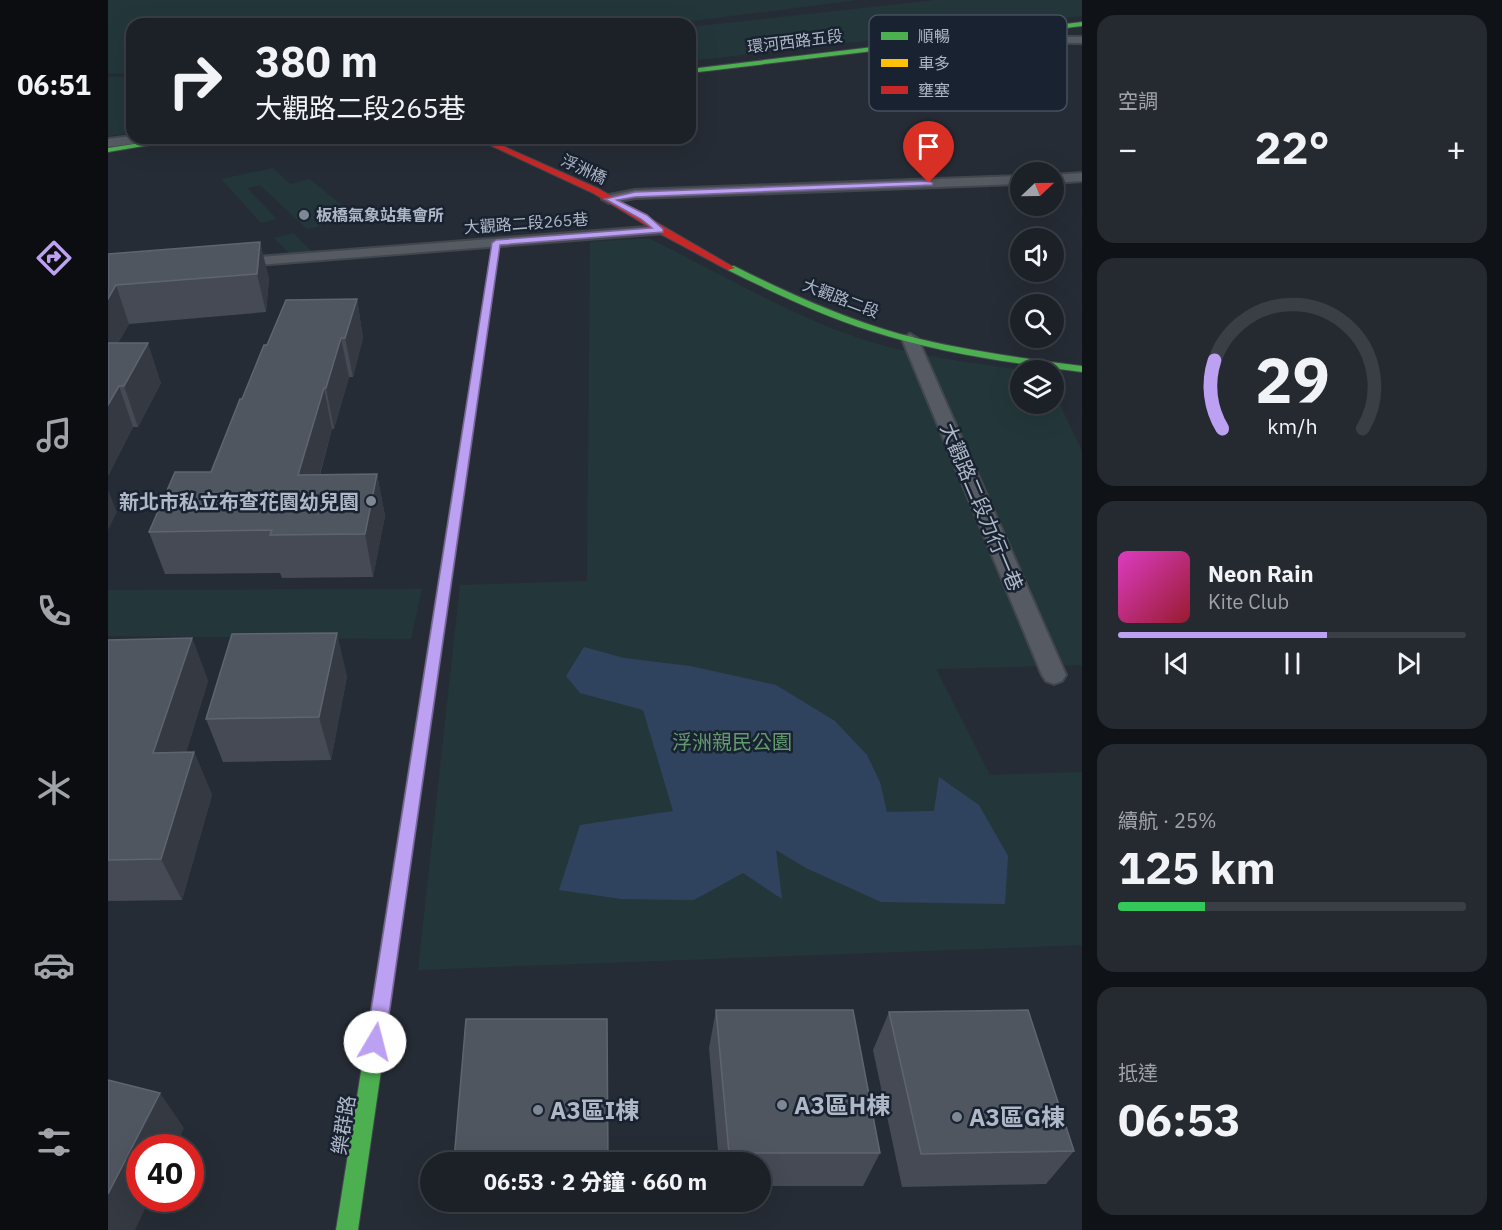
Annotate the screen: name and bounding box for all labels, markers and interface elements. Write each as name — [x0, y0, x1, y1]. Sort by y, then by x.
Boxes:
legend — [869, 15, 1067, 111]
street label: 環河西路五段 — [746, 25, 844, 57]
text: 順暢 — [918, 26, 950, 46]
text: 380 m — [255, 34, 378, 89]
icon: right — [156, 42, 234, 120]
text: 車多 — [918, 53, 950, 73]
text: 06:51 — [17, 67, 91, 102]
text: 壅塞 — [918, 80, 950, 100]
text: 空調 — [1118, 87, 1158, 114]
text: 大觀路二段265巷 — [255, 90, 466, 125]
text: 22° — [1254, 118, 1330, 176]
pin — [903, 121, 954, 183]
text: − — [1118, 127, 1138, 170]
text: + — [1446, 127, 1466, 170]
icon: arrive — [912, 130, 945, 163]
street label: 浮洲橋 — [558, 150, 610, 188]
north arrow — [1010, 162, 1064, 216]
map controls — [1010, 162, 1064, 414]
place label: 板橋氣象站集會所 — [316, 205, 444, 225]
marker: 板橋氣象站集會所 — [297, 208, 311, 222]
street label: 大觀路二段265巷 — [463, 209, 589, 237]
button: sound — [1010, 228, 1064, 282]
icon: directions — [33, 237, 75, 279]
street label: 大觀路二段 — [800, 274, 882, 322]
button: search — [1010, 294, 1064, 348]
text: 29 — [1255, 339, 1329, 420]
button: layers — [1010, 360, 1064, 414]
text: km/h — [1267, 412, 1317, 440]
icon: music — [33, 414, 75, 456]
street label: 大觀路二段力行一巷 — [934, 419, 1030, 595]
place label: 新北市私立布查花園幼兒園 — [119, 488, 359, 515]
marker: 新北市私立布查花園幼兒園 — [364, 494, 378, 508]
text: Neon Rain — [1208, 559, 1314, 588]
text: Kite Club — [1208, 588, 1289, 615]
icon: phone — [33, 590, 75, 632]
icon: previous — [1160, 647, 1193, 680]
icon: pause — [1276, 647, 1309, 680]
icon: next — [1392, 647, 1425, 680]
park label: 浮洲親民公園 — [672, 728, 792, 755]
icon: climate — [33, 767, 75, 809]
text: 續航 · 25% — [1118, 807, 1217, 834]
text: 125 km — [1118, 838, 1276, 896]
icon: car — [33, 944, 75, 986]
position arrow — [343, 1010, 407, 1074]
text: 抵達 — [1118, 1059, 1158, 1086]
place label: A3區H棟 — [794, 1089, 890, 1121]
text: 06:53 — [1118, 1090, 1241, 1148]
street label: 樂群路 — [325, 1093, 361, 1157]
place label: A3區I棟 — [550, 1094, 639, 1126]
marker: A3區H棟 — [775, 1098, 789, 1112]
place label: A3區G棟 — [969, 1101, 1065, 1133]
marker: A3區I棟 — [531, 1103, 545, 1117]
marker: A3區G棟 — [950, 1110, 964, 1124]
icon: filters — [33, 1121, 75, 1163]
speed limit sign: 40 — [126, 1134, 204, 1212]
text: 06:53 · 2 分鐘 · 660 m — [484, 1167, 707, 1196]

